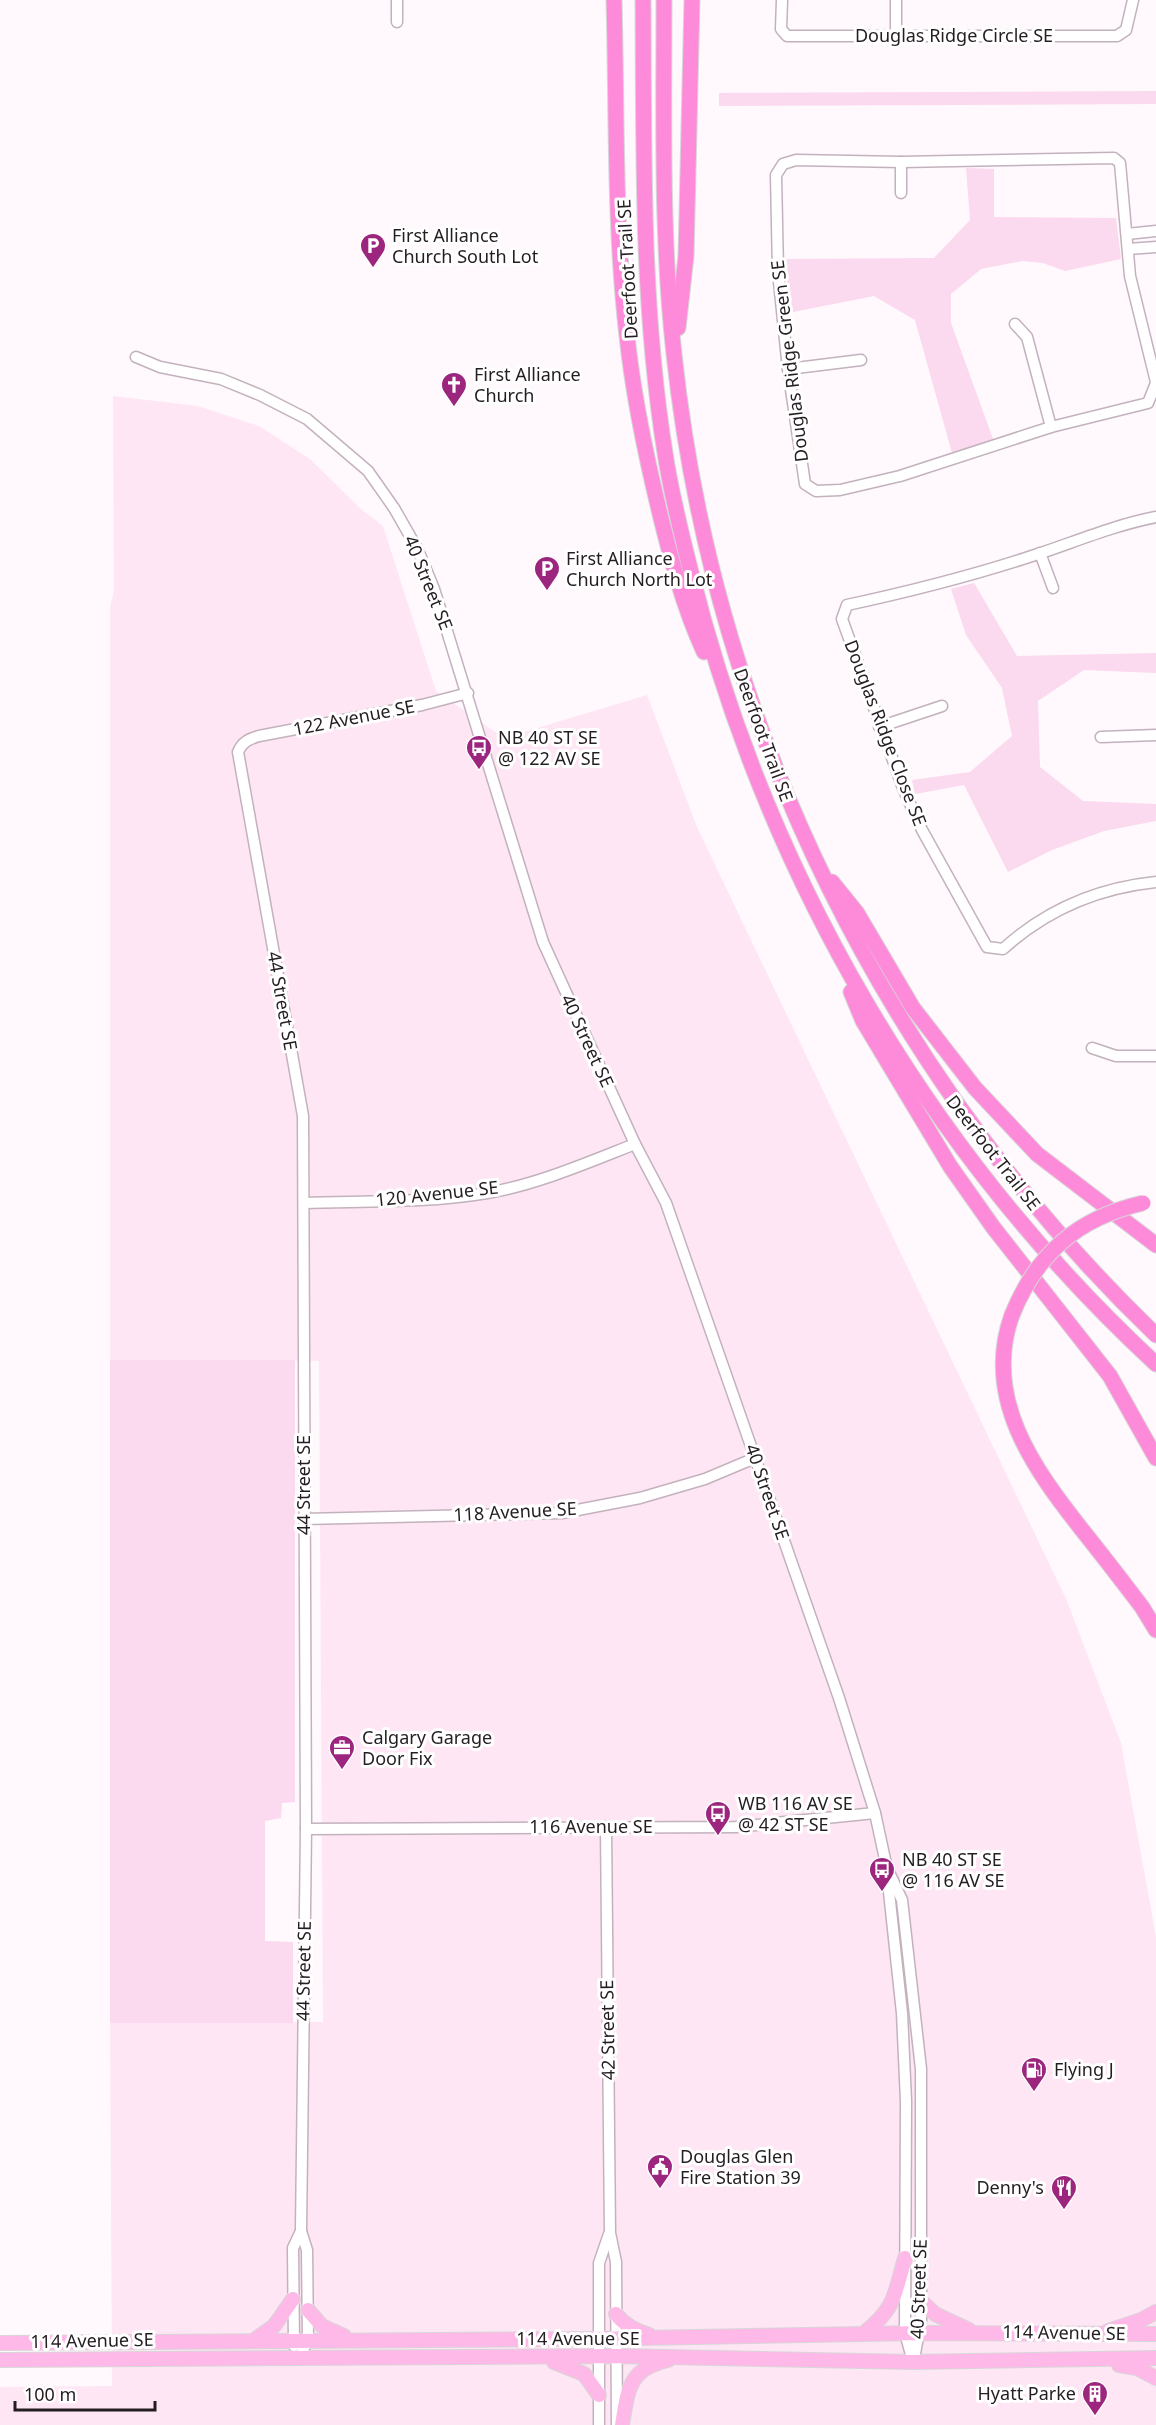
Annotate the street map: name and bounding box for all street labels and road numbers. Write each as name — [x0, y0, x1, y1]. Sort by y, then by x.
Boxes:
street label: Douglas Ridge Circle SE — [855, 23, 1053, 47]
street label: Deerfoot Trail SE — [611, 198, 643, 340]
street label: Douglas Ridge Green SE — [765, 259, 813, 463]
street label: 40 Street SE — [399, 532, 459, 634]
street label: Douglas Ridge Close SE — [839, 636, 932, 829]
street label: Deerfoot Trail SE — [729, 665, 799, 805]
street label: 122 Avenue SE — [291, 693, 417, 741]
street label: 44 Street SE — [262, 949, 303, 1052]
street label: 40 Street SE — [556, 990, 620, 1091]
street label: Deerfoot Trail SE — [941, 1090, 1046, 1215]
street label: 120 Avenue SE — [374, 1175, 499, 1211]
street label: 44 Street SE — [291, 1435, 315, 1535]
street label: 40 Street SE — [740, 1440, 796, 1543]
street label: 118 Avenue SE — [453, 1496, 577, 1526]
street label: 116 Avenue SE — [529, 1814, 653, 1838]
street label: 44 Street SE — [290, 1921, 316, 2021]
street label: 42 Street SE — [594, 1980, 620, 2080]
street label: 40 Street SE — [904, 2239, 932, 2339]
street label: 114 Avenue SE — [1002, 2319, 1126, 2345]
street label: 114 Avenue SE — [516, 2326, 640, 2350]
street label: 114 Avenue SE — [30, 2327, 154, 2353]

